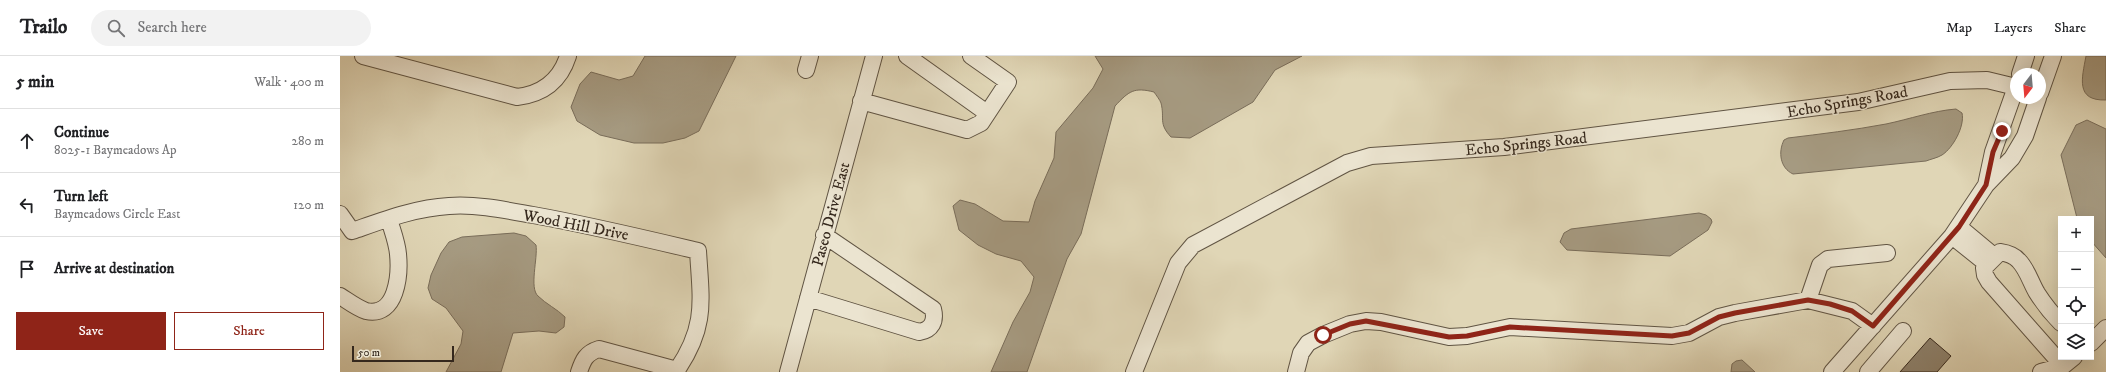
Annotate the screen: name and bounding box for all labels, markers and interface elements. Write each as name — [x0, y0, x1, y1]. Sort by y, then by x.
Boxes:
search box — [91, 10, 371, 46]
text: Trailo — [20, 16, 67, 39]
icon: search — [105, 17, 127, 39]
text: Search here — [137, 18, 207, 37]
text: Map — [1946, 19, 1972, 37]
text: Layers — [1994, 19, 2032, 37]
text: Share — [2054, 19, 2086, 37]
north arrow — [2010, 68, 2046, 104]
text: 5 min — [16, 71, 54, 93]
text: Walk · 400 m — [254, 74, 324, 90]
street label: Echo Springs Road — [1785, 82, 1909, 122]
route end — [1993, 122, 2011, 140]
text: Continue — [54, 123, 109, 142]
street label: Echo Springs Road — [1464, 128, 1588, 160]
icon: ahead — [16, 130, 38, 152]
text: 280 m — [292, 133, 324, 149]
text: 8025-1 Baymeadows Ap — [54, 142, 177, 158]
street label: Paseo Drive East — [807, 160, 854, 268]
text: Turn left — [54, 187, 108, 206]
icon: left — [16, 194, 38, 216]
text: 120 m — [293, 197, 324, 213]
street label: Wood Hill Drive — [520, 205, 631, 245]
text: Baymeadows Circle East — [54, 206, 180, 222]
map controls — [2058, 216, 2094, 360]
button: + — [2058, 216, 2094, 252]
button: − — [2058, 252, 2094, 288]
icon: arrive — [16, 258, 38, 280]
text: Arrive at destination — [54, 259, 174, 278]
button: locate — [2058, 288, 2094, 324]
button: Save — [16, 312, 166, 350]
button: Share — [174, 312, 324, 350]
button: layers — [2058, 324, 2094, 360]
route start — [1314, 326, 1332, 344]
scale bar — [352, 344, 454, 363]
text: 50 m — [358, 346, 380, 360]

